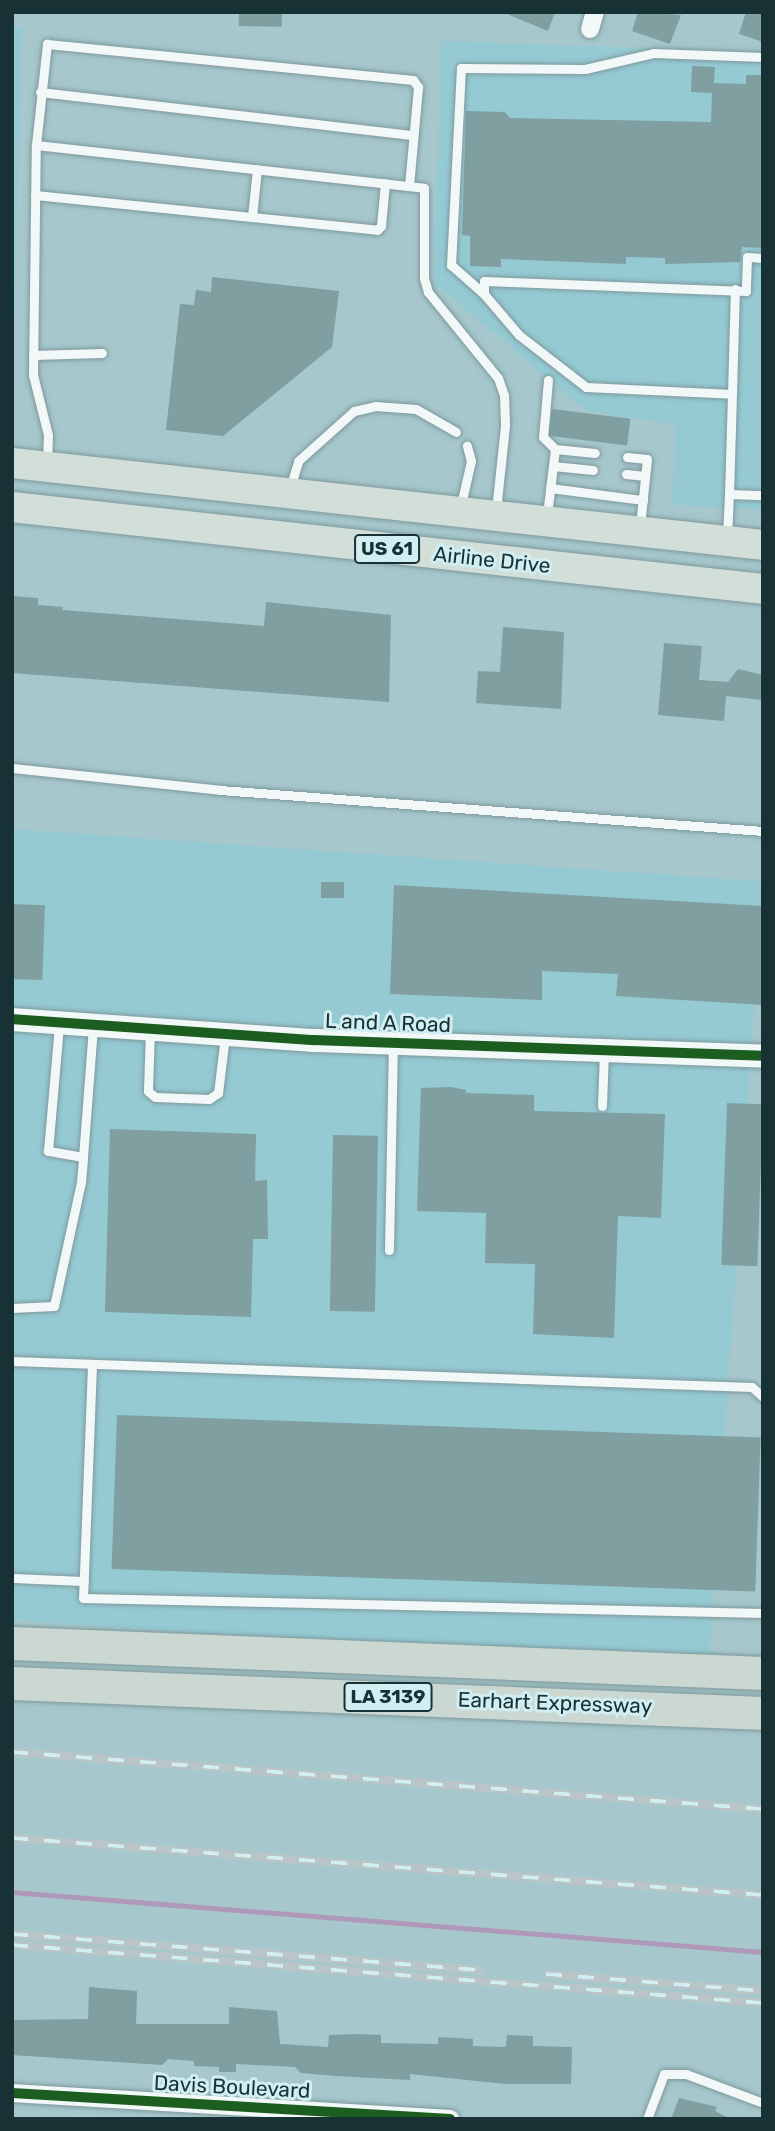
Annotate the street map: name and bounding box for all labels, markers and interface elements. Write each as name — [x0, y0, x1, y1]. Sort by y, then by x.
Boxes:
road number: US 61 — [354, 534, 420, 564]
street label: Airline Drive — [432, 541, 552, 579]
street label: L and A Road — [324, 1008, 452, 1038]
road number: LA 3139 — [342, 1681, 434, 1712]
street label: Earhart Expressway — [457, 1687, 653, 1719]
street label: Davis Boulevard — [153, 2070, 311, 2104]

